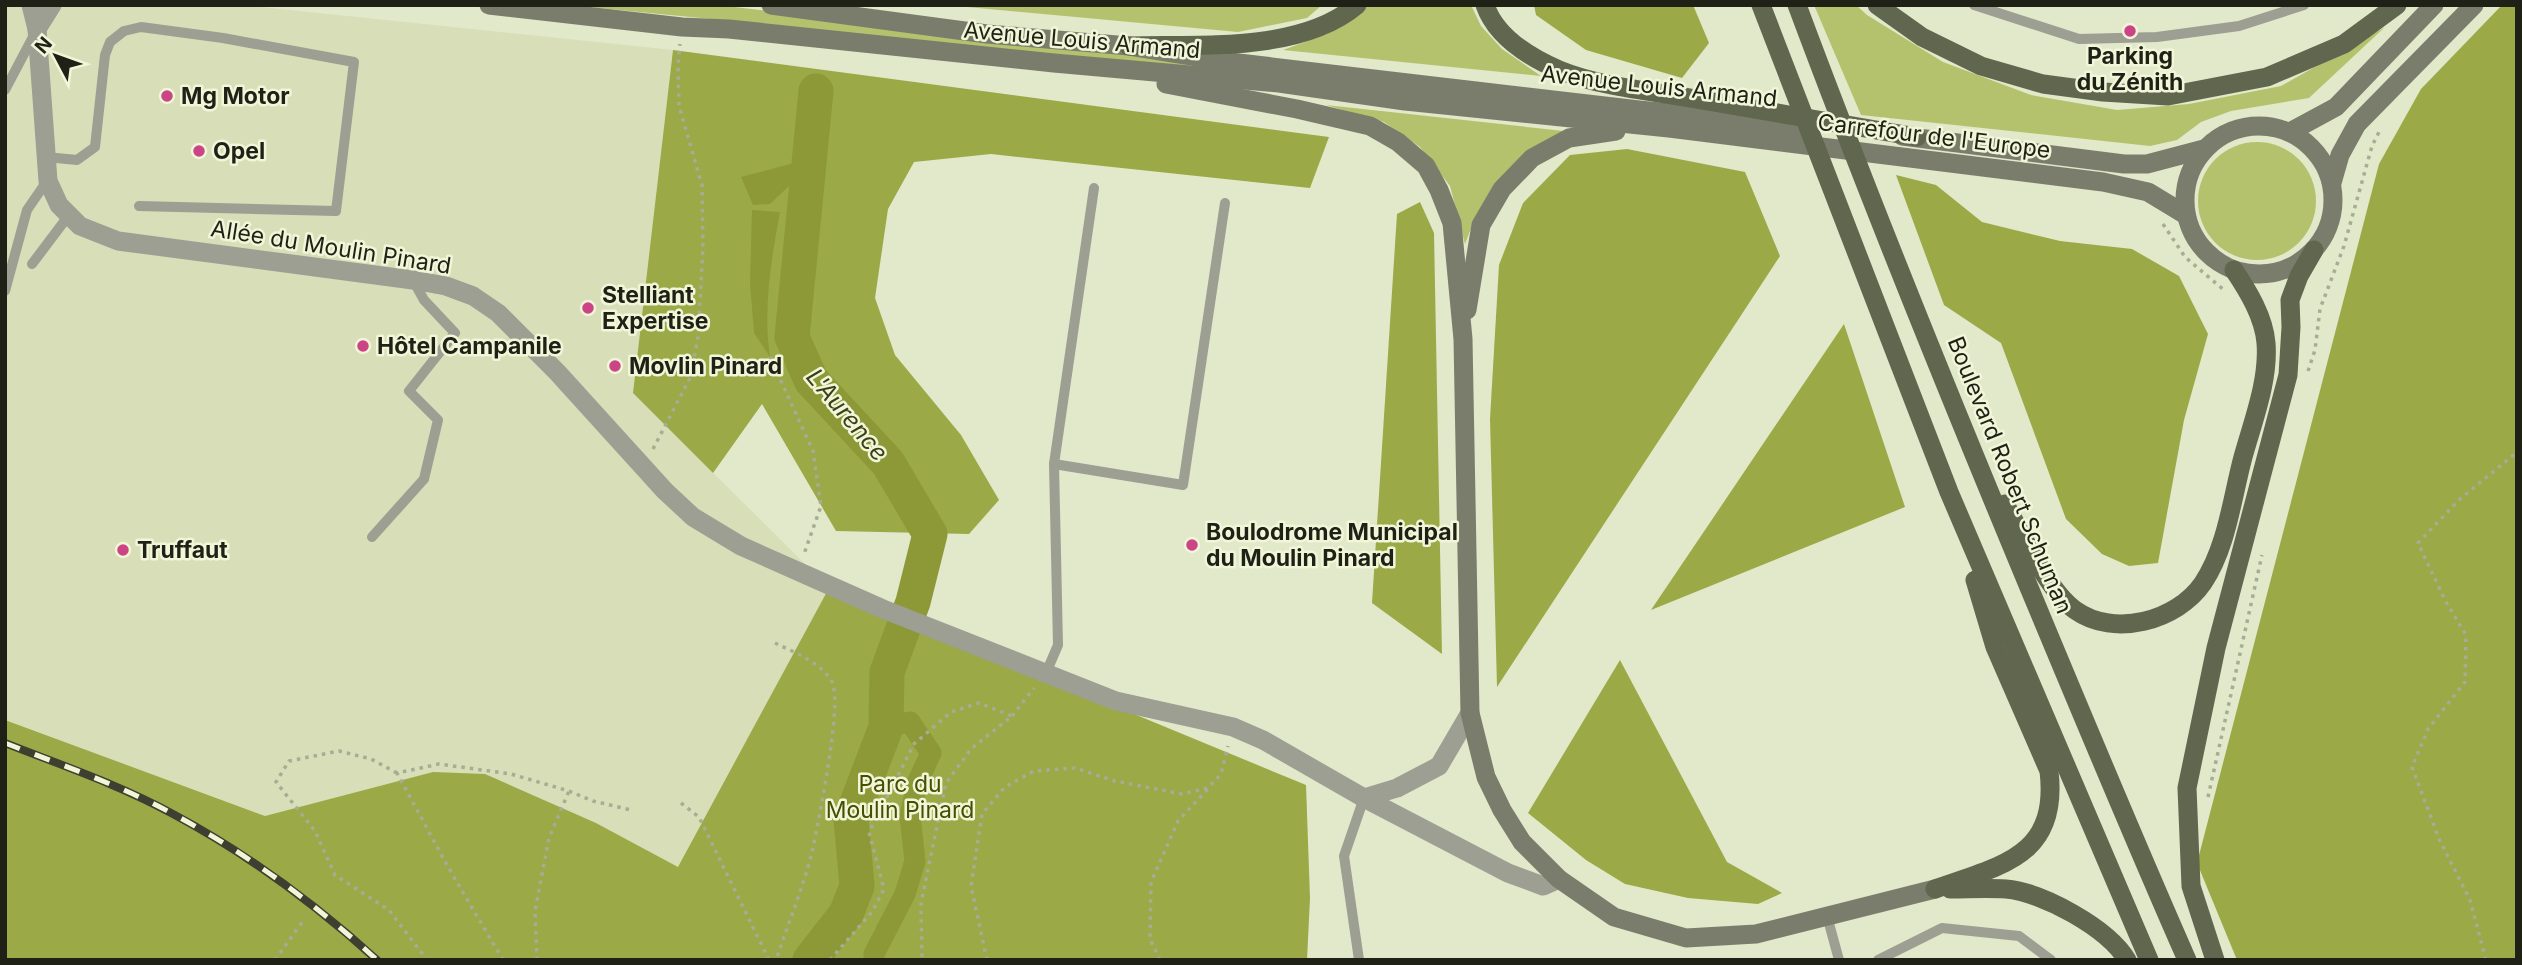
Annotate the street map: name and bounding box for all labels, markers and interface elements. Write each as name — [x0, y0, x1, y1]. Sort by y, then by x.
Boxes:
street label: Avenue Louis Armand — [962, 16, 1202, 64]
north arrow — [21, 21, 91, 91]
marker: Parking du Zénith — [2122, 23, 2138, 39]
text: N — [30, 32, 57, 58]
place label: Parking du Zénith — [2077, 42, 2183, 96]
street label: Avenue Louis Armand — [1539, 60, 1779, 112]
place label: Mg Motor — [181, 82, 290, 110]
marker: Mg Motor — [159, 88, 175, 104]
street label: Carrefour de l'Europe — [1816, 108, 2052, 164]
place label: Opel — [213, 137, 265, 165]
marker: Opel — [191, 143, 207, 159]
street label: Allée du Moulin Pinard — [209, 214, 453, 280]
place label: Stelliant Expertise — [602, 281, 709, 335]
marker: Stelliant Expertise — [580, 300, 596, 316]
place label: Hôtel Campanile — [377, 332, 562, 360]
street label: Boulevard Robert Schuman — [1942, 333, 2078, 617]
marker: Hôtel Campanile — [355, 338, 371, 354]
place label: Movlin Pinard — [629, 352, 782, 380]
marker: Movlin Pinard — [607, 358, 623, 374]
water label: L'Aurence — [800, 363, 894, 467]
place label: Boulodrome Municipal du Moulin Pinard — [1206, 518, 1458, 572]
place label: Truffaut — [137, 536, 228, 564]
marker: Boulodrome Municipal du Moulin Pinard — [1184, 537, 1200, 553]
marker: Truffaut — [115, 542, 131, 558]
park label: Parc du Moulin Pinard — [826, 770, 974, 824]

